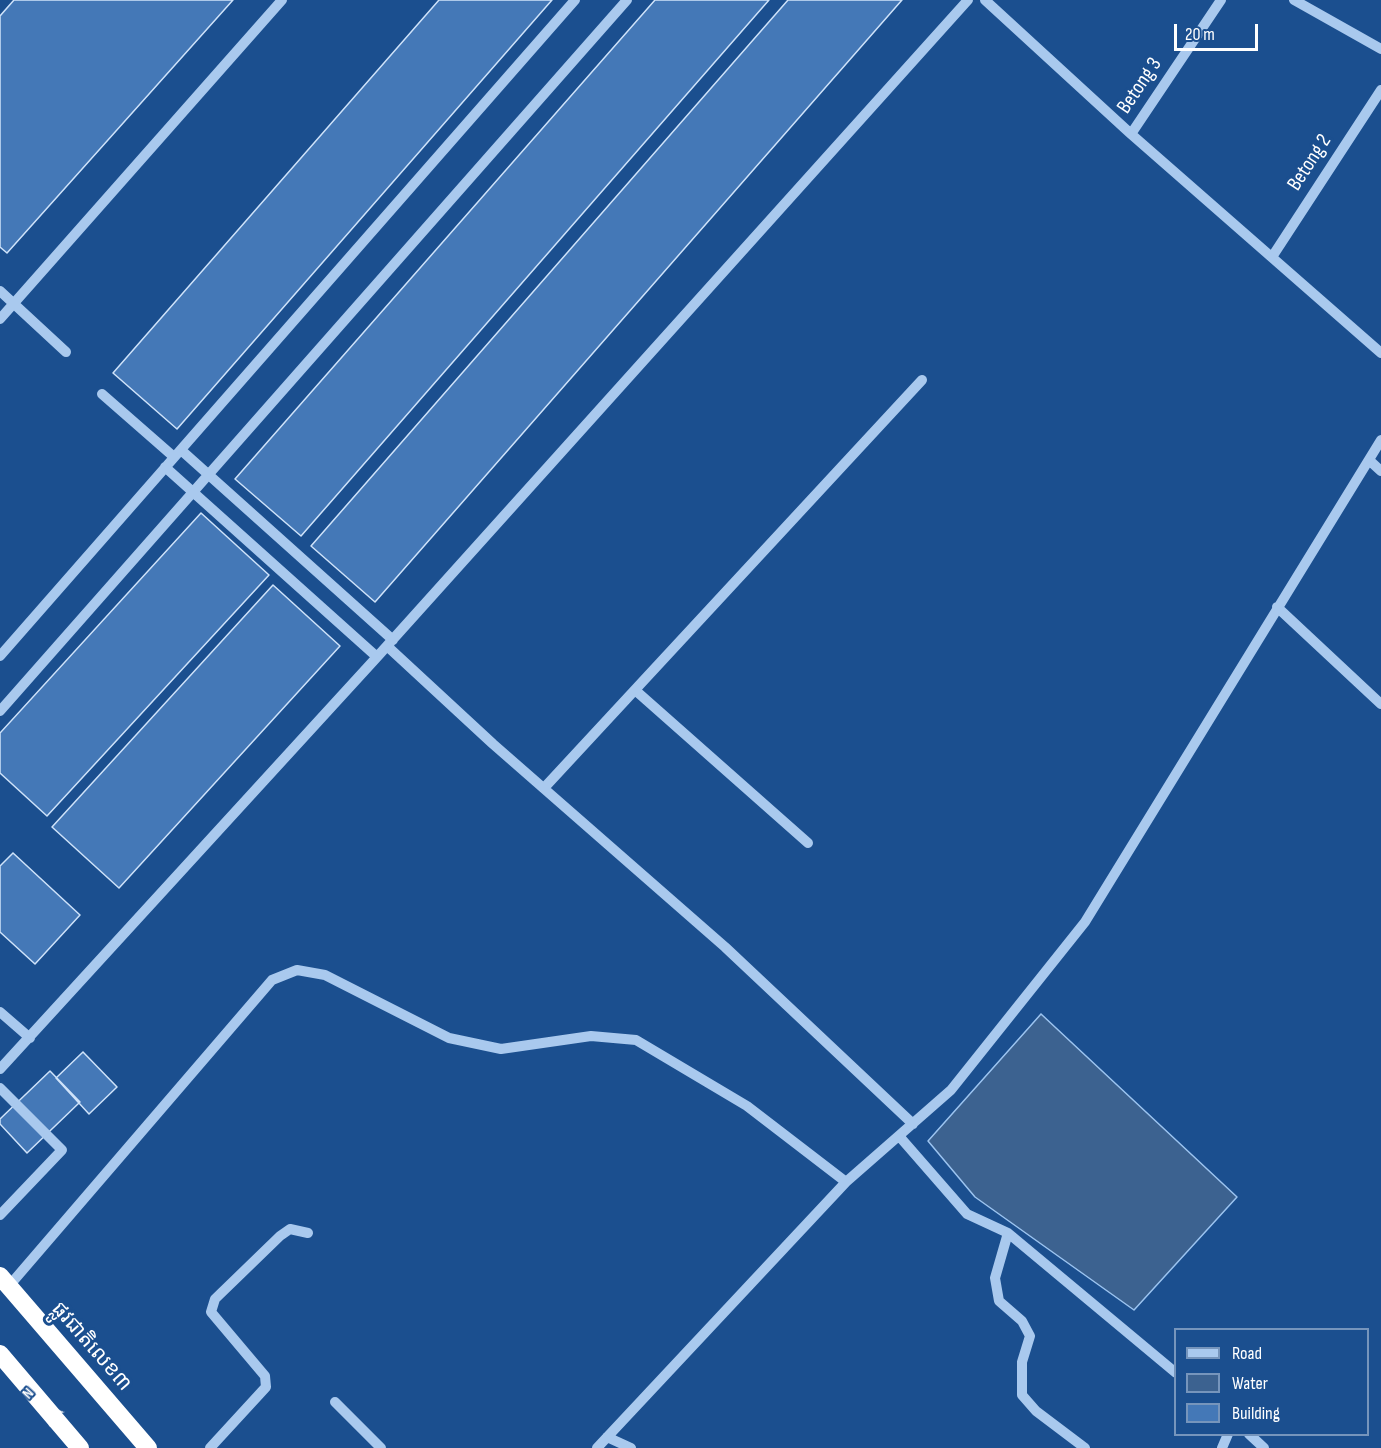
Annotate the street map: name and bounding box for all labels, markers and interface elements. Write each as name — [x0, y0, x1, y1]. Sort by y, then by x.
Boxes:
scale bar — [1177, 12, 1261, 50]
text: 20 m — [1185, 24, 1215, 45]
street label: Betong 3 — [1112, 53, 1168, 119]
street label: Betong 2 — [1283, 130, 1337, 196]
street label: ផ្លូវជាតិលេខ៣ — [45, 1297, 137, 1397]
legend — [1174, 1328, 1369, 1436]
text: Road — [1232, 1343, 1262, 1364]
text: Water — [1232, 1373, 1268, 1394]
north arrow — [12, 1376, 72, 1436]
text: N — [18, 1384, 38, 1403]
text: Building — [1232, 1403, 1280, 1424]

